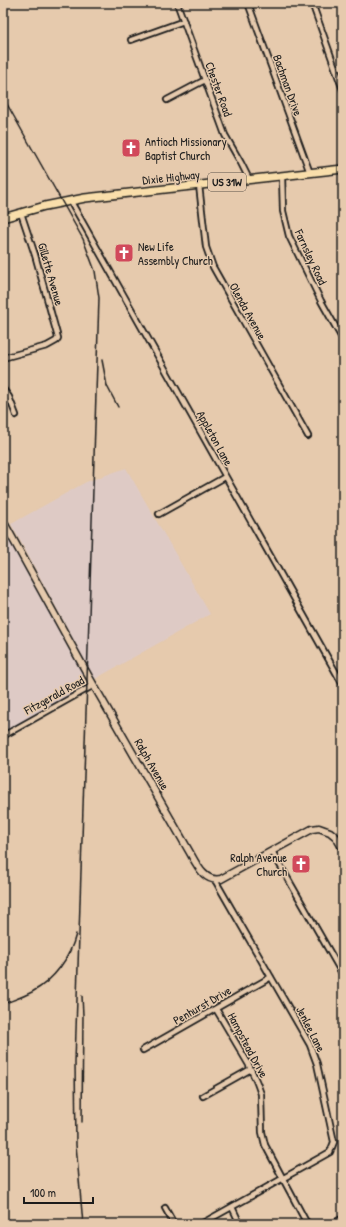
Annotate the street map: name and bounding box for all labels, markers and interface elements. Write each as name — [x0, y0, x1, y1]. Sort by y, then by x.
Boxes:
street label: Bachman Drive — [269, 52, 307, 118]
street label: Chester Road — [201, 59, 237, 119]
place label: Antioch Missionary Baptist Church — [145, 133, 227, 164]
church icon: Antioch Missionary Baptist Church — [120, 137, 142, 159]
street label: Dixie Highway — [141, 166, 201, 188]
road number: US 31W — [208, 173, 246, 191]
street label: Farnsley Road — [290, 226, 331, 288]
place label: New Life Assembly Church — [138, 238, 213, 269]
street label: Gillette Avenue — [34, 241, 68, 308]
church icon: New Life Assembly Church — [113, 242, 135, 264]
street label: Olenda Avenue — [225, 279, 271, 343]
street label: Appleton Lane — [193, 407, 237, 469]
street label: Fitzgerald Road — [20, 671, 87, 719]
street label: Ralph Avenue — [130, 735, 174, 793]
place label: Ralph Avenue Church — [230, 849, 287, 880]
church icon: Ralph Avenue Church — [290, 853, 312, 875]
street label: Penhurst Drive — [170, 981, 234, 1028]
street label: Jenlee Lane — [292, 1003, 330, 1055]
street label: Hampstead Drive — [224, 1009, 272, 1081]
scale bar — [24, 1179, 93, 1205]
text: 100 m — [30, 1184, 56, 1201]

